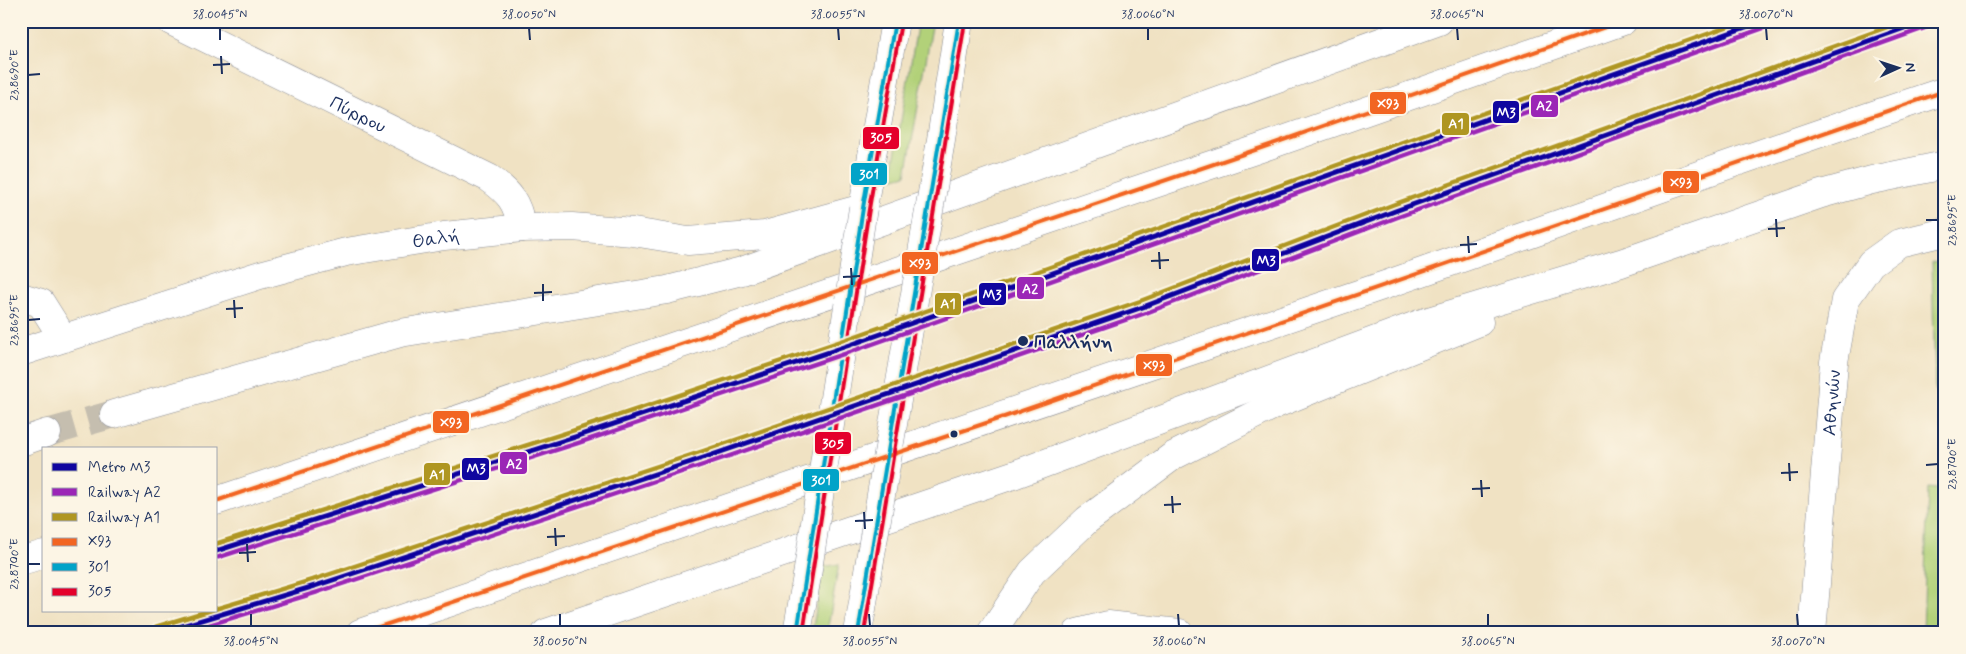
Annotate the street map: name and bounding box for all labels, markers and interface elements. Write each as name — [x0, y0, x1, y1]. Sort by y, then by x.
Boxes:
text: 38.0045°N — [193, 7, 247, 23]
text: 38.0050°N — [502, 7, 556, 23]
text: 38.0055°N — [811, 7, 865, 23]
text: 38.0060°N — [1122, 7, 1174, 23]
text: 38.0065°N — [1430, 7, 1484, 23]
text: 38.0070°N — [1739, 7, 1793, 23]
north arrow — [1874, 42, 1924, 92]
text: 23.8690°E — [7, 49, 23, 101]
text: N — [1901, 62, 1919, 73]
street label: Πύρρου — [325, 90, 390, 139]
line badge: X93 — [1369, 91, 1407, 115]
line badge: A2 — [1530, 94, 1559, 118]
text: X93 — [1377, 95, 1399, 113]
text: A2 — [1536, 97, 1552, 115]
line badge: Μ3 — [1492, 100, 1520, 124]
text: Μ3 — [1496, 104, 1516, 122]
line badge: A1 — [1441, 112, 1470, 136]
text: A1 — [1448, 115, 1464, 133]
line badge: 305 — [862, 126, 900, 150]
text: 305 — [870, 129, 892, 147]
line badge: 301 — [850, 162, 888, 186]
text: 301 — [859, 166, 879, 184]
line badge: X93 — [1662, 170, 1700, 194]
text: X93 — [1670, 174, 1692, 192]
text: 23.8695°E — [1945, 194, 1961, 246]
street label: Θαλή — [410, 223, 461, 255]
line badge: Μ3 — [1251, 248, 1280, 272]
line badge: X93 — [901, 251, 939, 275]
text: Μ3 — [1256, 252, 1276, 270]
text: X93 — [909, 255, 931, 273]
line badge: A2 — [1016, 276, 1045, 300]
text: A2 — [1022, 280, 1038, 298]
line badge: Μ3 — [978, 282, 1007, 306]
text: Μ3 — [982, 286, 1002, 304]
line badge: A1 — [934, 292, 962, 316]
text: 23.8695°E — [7, 294, 23, 346]
text: A1 — [940, 295, 956, 313]
place label: Παλλήνη — [1034, 330, 1113, 355]
marker: Παλλήνη — [1016, 334, 1030, 348]
line badge: X93 — [1135, 353, 1173, 377]
text: X93 — [1143, 357, 1165, 375]
street label: Αθηνών — [1817, 369, 1847, 437]
line badge: X93 — [432, 410, 470, 434]
text: X93 — [440, 414, 462, 432]
unlabelled marker — [949, 429, 959, 439]
line badge: 305 — [814, 431, 852, 455]
text: 305 — [822, 435, 844, 453]
text: 23.8700°E — [1945, 438, 1961, 490]
legend — [42, 447, 218, 612]
line badge: A2 — [499, 451, 528, 475]
text: A2 — [506, 455, 522, 473]
line badge: Μ3 — [461, 457, 490, 481]
text: Metro Μ3 — [88, 458, 151, 478]
text: Μ3 — [466, 460, 486, 478]
line badge: A1 — [423, 462, 451, 486]
text: A1 — [429, 466, 445, 484]
line badge: 301 — [802, 468, 840, 492]
text: 301 — [811, 472, 831, 490]
text: Railway A2 — [88, 483, 161, 503]
text: Railway A1 — [88, 508, 160, 528]
text: X93 — [88, 532, 111, 552]
text: 23.8700°E — [7, 538, 23, 590]
text: 301 — [88, 558, 109, 578]
text: 305 — [88, 582, 112, 602]
text: 38.0045°N — [224, 634, 278, 650]
text: 38.0050°N — [533, 634, 587, 650]
text: 38.0055°N — [843, 634, 897, 650]
text: 38.0060°N — [1153, 634, 1205, 650]
text: 38.0065°N — [1461, 634, 1515, 650]
text: 38.0070°N — [1771, 634, 1825, 650]

